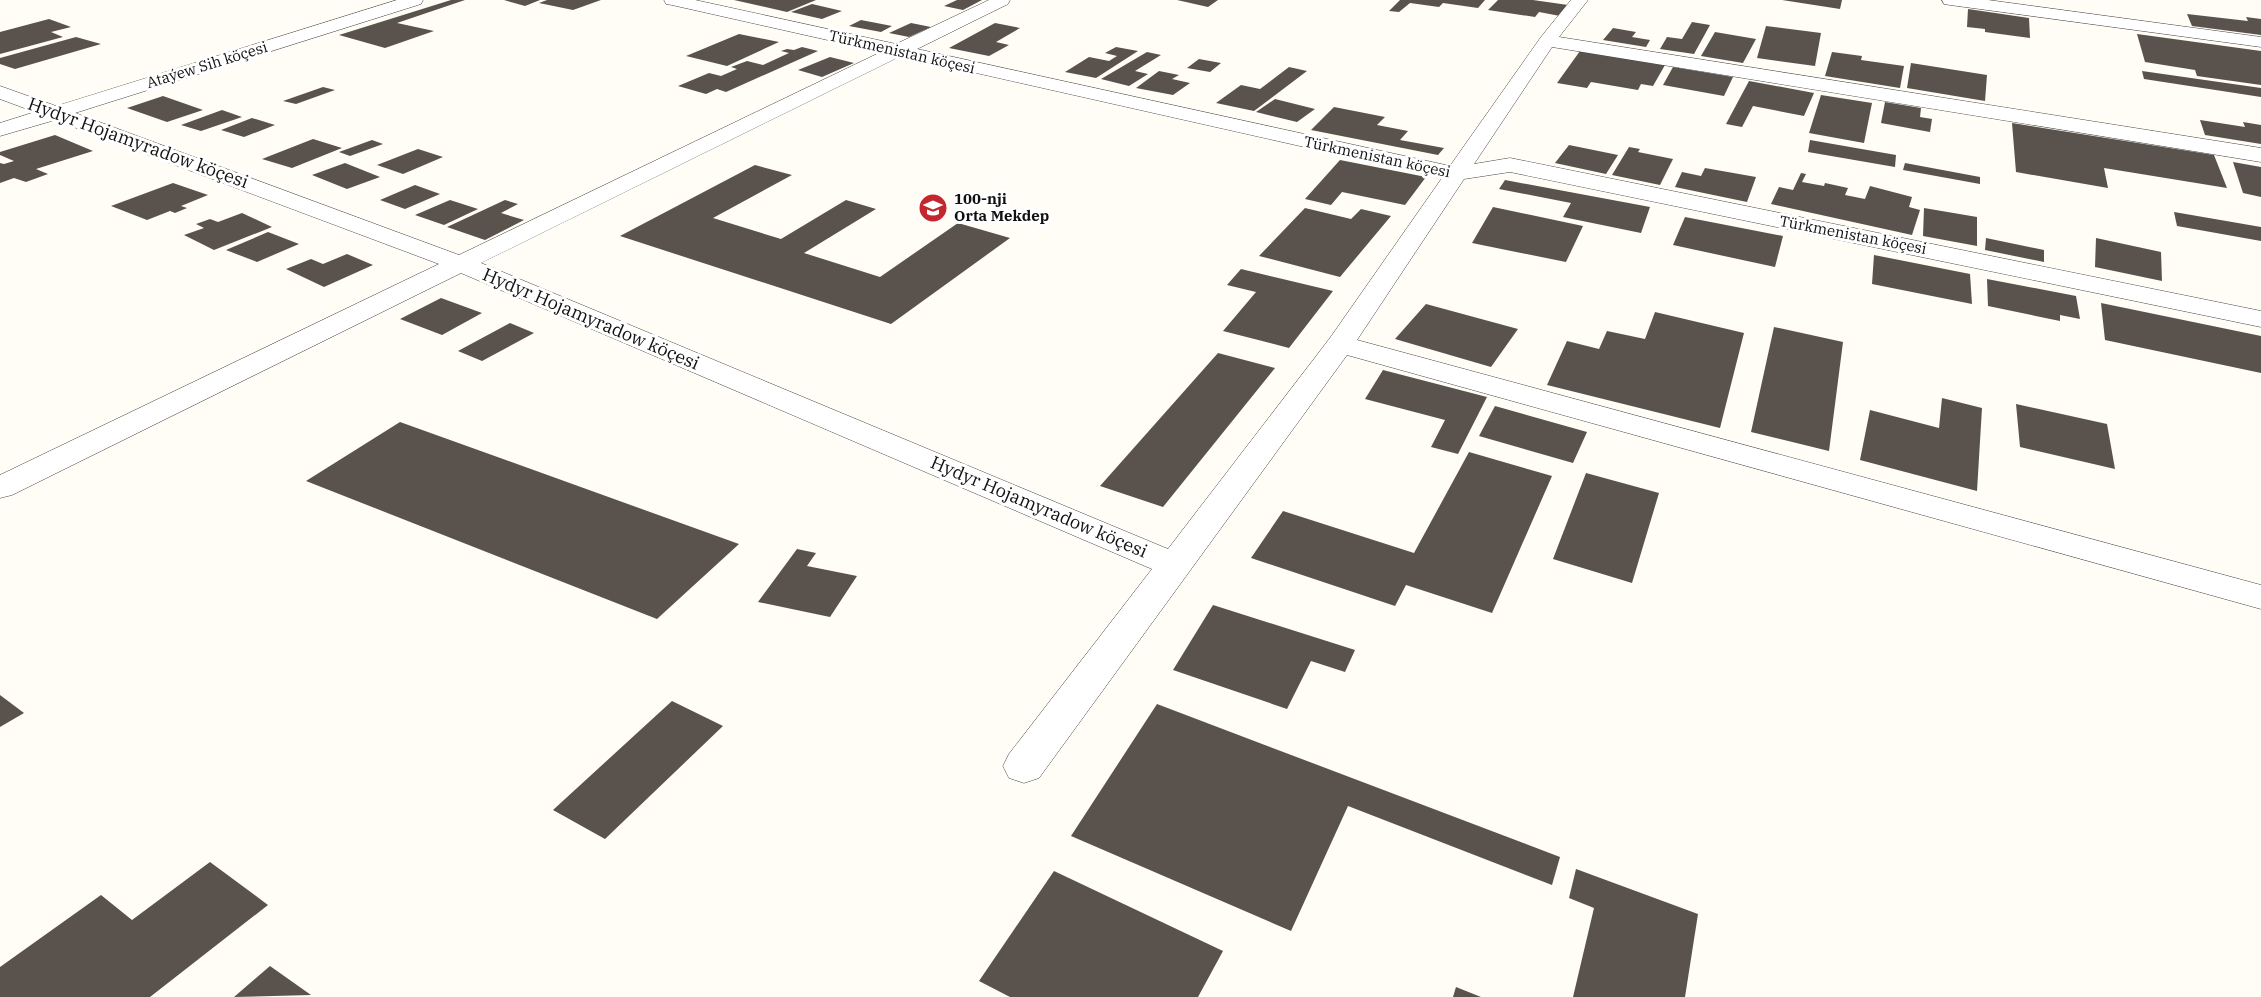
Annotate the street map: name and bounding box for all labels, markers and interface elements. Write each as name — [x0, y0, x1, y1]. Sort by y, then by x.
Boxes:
street label: Türkmenistan köçesi — [827, 25, 977, 78]
street label: Ataýew Sih köçesi — [144, 37, 270, 92]
street label: Hydyr Hojamyradow köçesi — [25, 92, 252, 193]
street label: Türkmenistan köçesi — [1302, 132, 1452, 181]
place label: 100-nji Orta Mekdep — [954, 189, 1049, 225]
school or university icon: 100-nji Orta Mekdep — [917, 192, 949, 224]
street label: Türkmenistan köçesi — [1778, 211, 1929, 258]
street label: Hydyr Hojamyradow köçesi — [479, 262, 703, 375]
street label: Hydyr Hojamyradow köçesi — [927, 450, 1151, 563]

